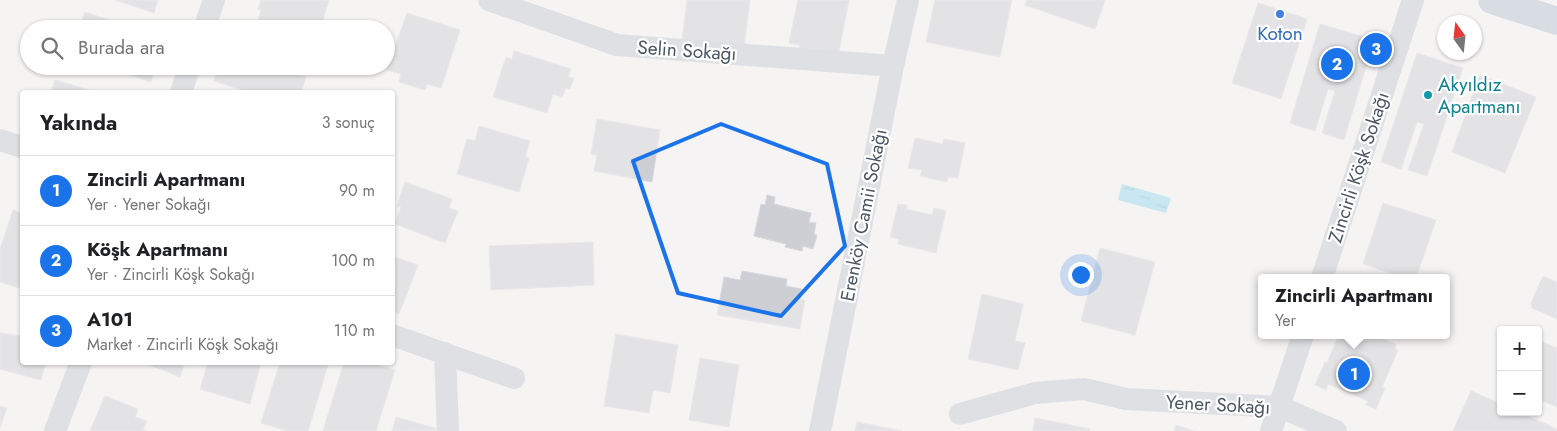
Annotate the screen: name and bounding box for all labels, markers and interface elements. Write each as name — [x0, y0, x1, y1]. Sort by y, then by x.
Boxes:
marker: Koton — [1274, 8, 1286, 20]
north arrow — [1437, 15, 1482, 60]
search box — [20, 20, 395, 75]
place label: Koton — [1257, 20, 1303, 47]
pin: 3 — [1360, 30, 1392, 68]
icon: search — [38, 34, 66, 62]
text: Burada ara — [78, 34, 165, 61]
street label: Selin Sokağı — [637, 34, 737, 67]
pin: 2 — [1321, 45, 1353, 83]
place label: Akyıldız Apartmanı — [1438, 71, 1520, 120]
street label: Zincirli Köşk Sokağı — [1321, 88, 1396, 246]
marker: Akyıldız Apartmanı — [1422, 89, 1434, 101]
text: Yakında — [40, 108, 117, 138]
text: 3 sonuç — [322, 111, 375, 134]
street label: Erenköy Camii Sokağı — [834, 126, 893, 304]
text: Zincirli Apartmanı — [87, 166, 245, 193]
text: 1 — [52, 179, 60, 202]
text: 90 m — [339, 179, 375, 202]
text: Yer · Yener Sokağı — [87, 193, 211, 216]
text: Köşk Apartmanı — [87, 236, 228, 263]
text: 2 — [51, 249, 61, 272]
text: 100 m — [331, 249, 375, 272]
your location — [1068, 262, 1094, 288]
text: Yer · Zincirli Köşk Sokağı — [87, 263, 255, 286]
popup — [1258, 274, 1450, 339]
text: Zincirli Apartmanı — [1275, 282, 1433, 309]
text: A101 — [87, 306, 133, 333]
text: Yer — [1275, 309, 1296, 332]
text: 3 — [51, 319, 61, 342]
text: 110 m — [334, 319, 375, 342]
map controls — [1497, 326, 1542, 416]
button: + — [1497, 326, 1542, 371]
text: Market · Zincirli Köşk Sokağı — [87, 333, 279, 356]
pin: 1 — [1338, 355, 1370, 393]
button: − — [1497, 371, 1542, 416]
street label: Yener Sokağı — [1165, 388, 1271, 421]

